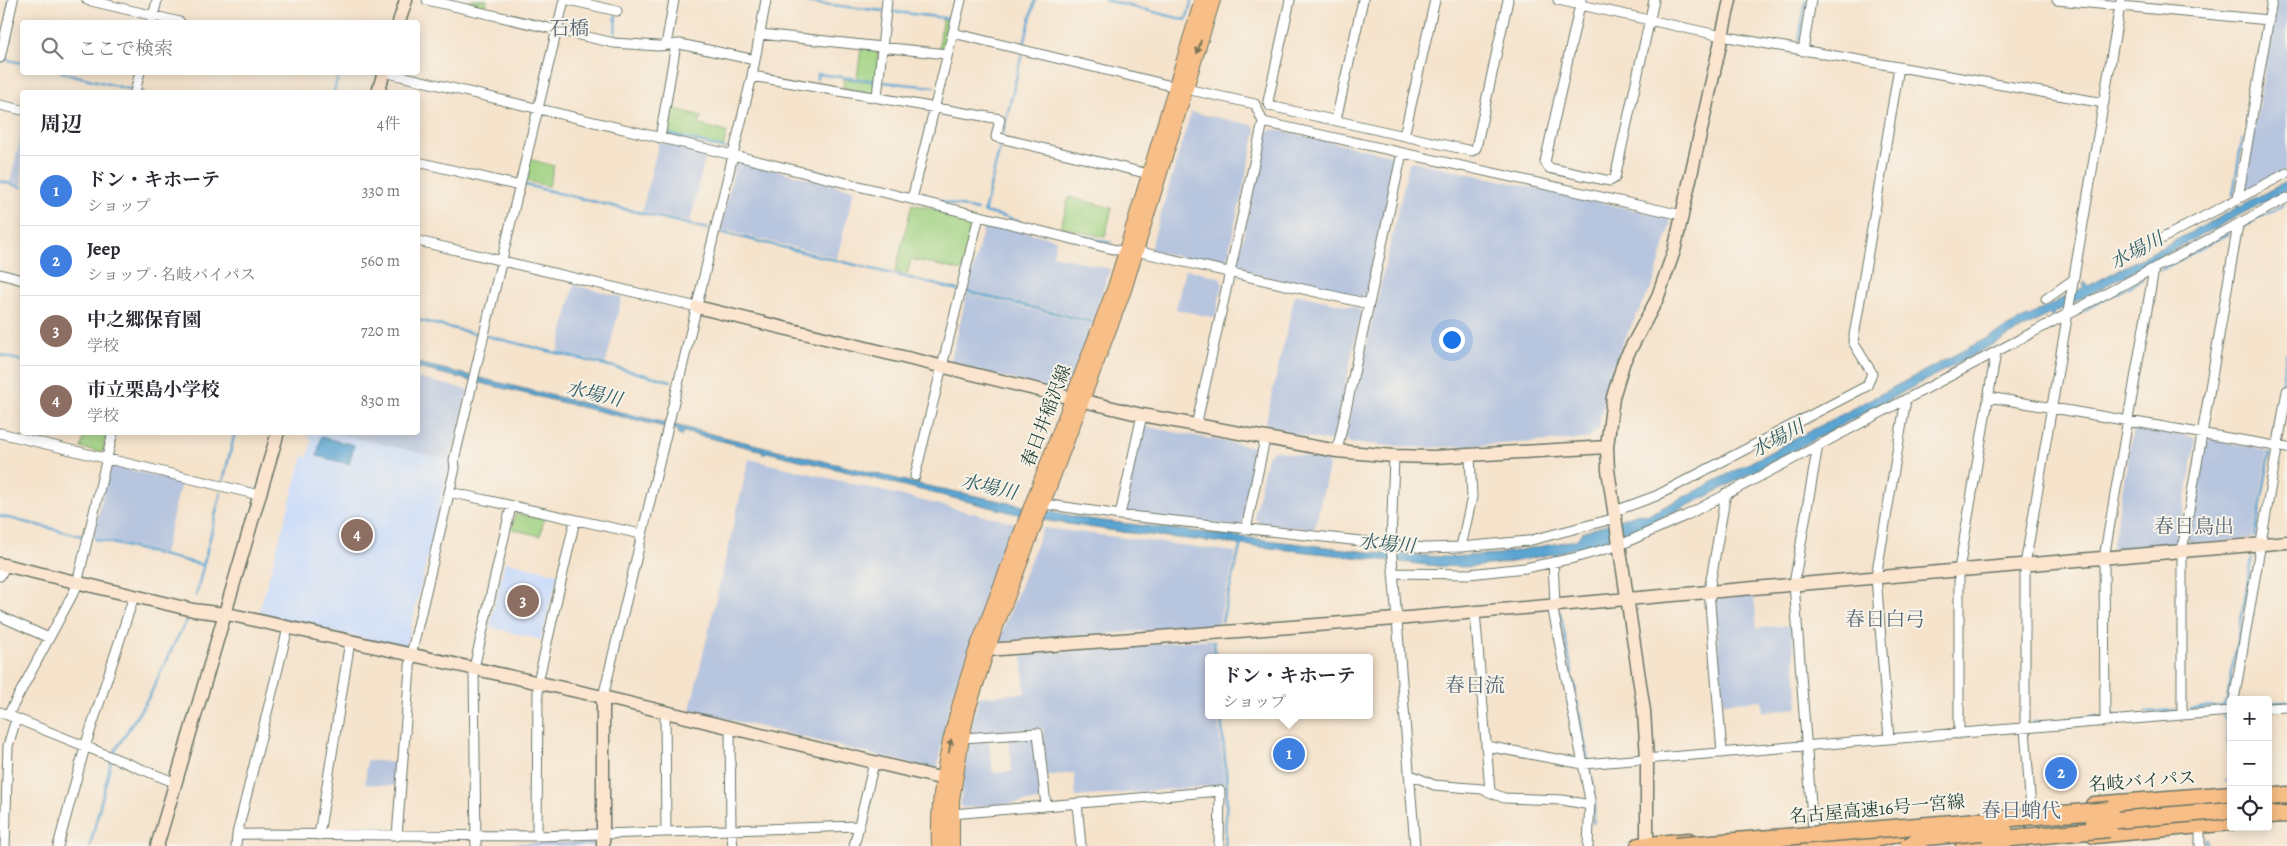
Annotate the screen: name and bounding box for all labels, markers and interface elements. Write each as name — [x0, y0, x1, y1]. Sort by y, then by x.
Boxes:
district label: 石橋 — [549, 15, 589, 42]
search box — [20, 20, 420, 75]
icon: search — [38, 34, 66, 62]
text: ここで検索 — [78, 36, 173, 62]
one-way arrow — [1195, 39, 1202, 54]
text: 周辺 — [40, 110, 82, 138]
text: 4件 — [377, 113, 400, 135]
text: ドン・キホーテ — [87, 167, 220, 193]
text: 1 — [53, 180, 59, 202]
text: 330 m — [362, 180, 400, 202]
text: ショップ — [87, 195, 151, 217]
water label: 水場川 — [2105, 225, 2169, 276]
text: Jeep — [87, 236, 120, 262]
text: 2 — [52, 250, 60, 272]
text: 560 m — [361, 250, 400, 272]
text: ショップ · 名岐バイパス — [87, 264, 256, 286]
text: 中之郷保育園 — [87, 307, 201, 333]
text: 3 — [53, 320, 59, 342]
text: 720 m — [361, 320, 400, 342]
your location — [1439, 327, 1465, 353]
text: 学校 — [87, 335, 119, 357]
street label: 春日井稲沢線 — [1015, 361, 1077, 471]
water label: 水場川 — [563, 375, 626, 414]
text: 市立栗島小学校 — [87, 377, 220, 403]
text: 4 — [52, 390, 60, 412]
text: 830 m — [361, 390, 400, 412]
text: 学校 — [87, 405, 119, 427]
water label: 水場川 — [1746, 413, 1810, 464]
water label: 水場川 — [958, 468, 1021, 507]
district label: 春日鳥出 — [2154, 513, 2234, 540]
pin: 4 — [341, 516, 373, 554]
water label: 水場川 — [1357, 529, 1418, 560]
pin: 3 — [507, 582, 539, 620]
district label: 春日白弓 — [1845, 606, 1925, 633]
popup — [1205, 654, 1373, 719]
text: ドン・キホーテ — [1222, 663, 1356, 689]
district label: 春日流 — [1445, 672, 1505, 699]
text: ショップ — [1222, 691, 1286, 713]
map controls — [2227, 696, 2272, 831]
button: + — [2227, 696, 2272, 741]
pin: 1 — [1273, 735, 1305, 773]
one-way arrow — [946, 737, 954, 753]
button: − — [2227, 741, 2272, 786]
pin: 2 — [2045, 754, 2077, 792]
street label: 名岐バイパス — [2087, 765, 2197, 797]
button: locate — [2227, 786, 2272, 831]
street label: 名古屋高速16号一宮線 — [1788, 789, 1966, 829]
district label: 春日蛸代 — [1981, 797, 2061, 824]

